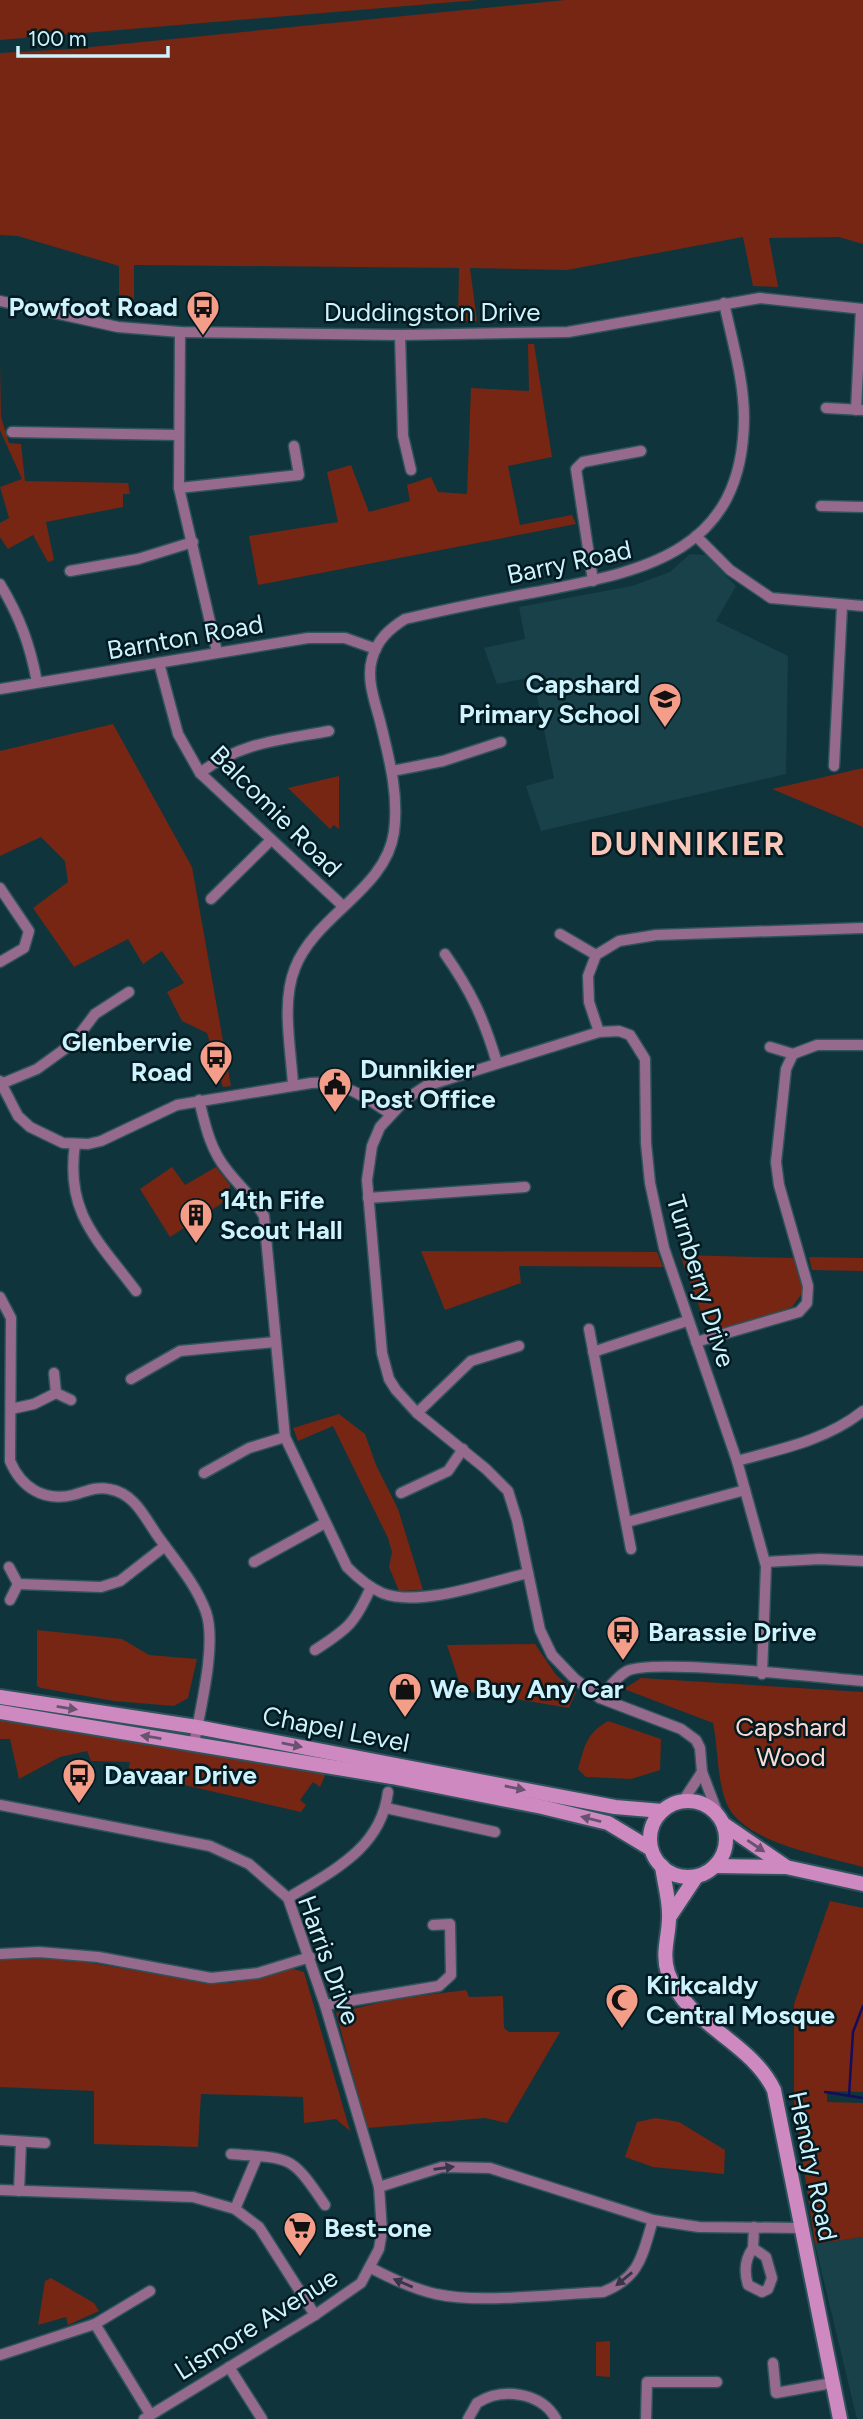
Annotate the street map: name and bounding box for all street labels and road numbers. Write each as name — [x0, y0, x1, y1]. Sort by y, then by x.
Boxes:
street label: Duddingston Drive — [324, 296, 540, 328]
street label: Barry Road — [504, 533, 634, 591]
street label: Barnton Road — [104, 608, 266, 666]
street label: Balcomie Road — [204, 739, 348, 883]
street label: Turnberry Drive — [660, 1191, 742, 1371]
street label: Chapel Level — [260, 1699, 412, 1759]
street label: Harris Drive — [291, 1891, 367, 2029]
street label: Hendry Road — [782, 2088, 844, 2244]
street label: Lismore Avenue — [169, 2261, 343, 2387]

